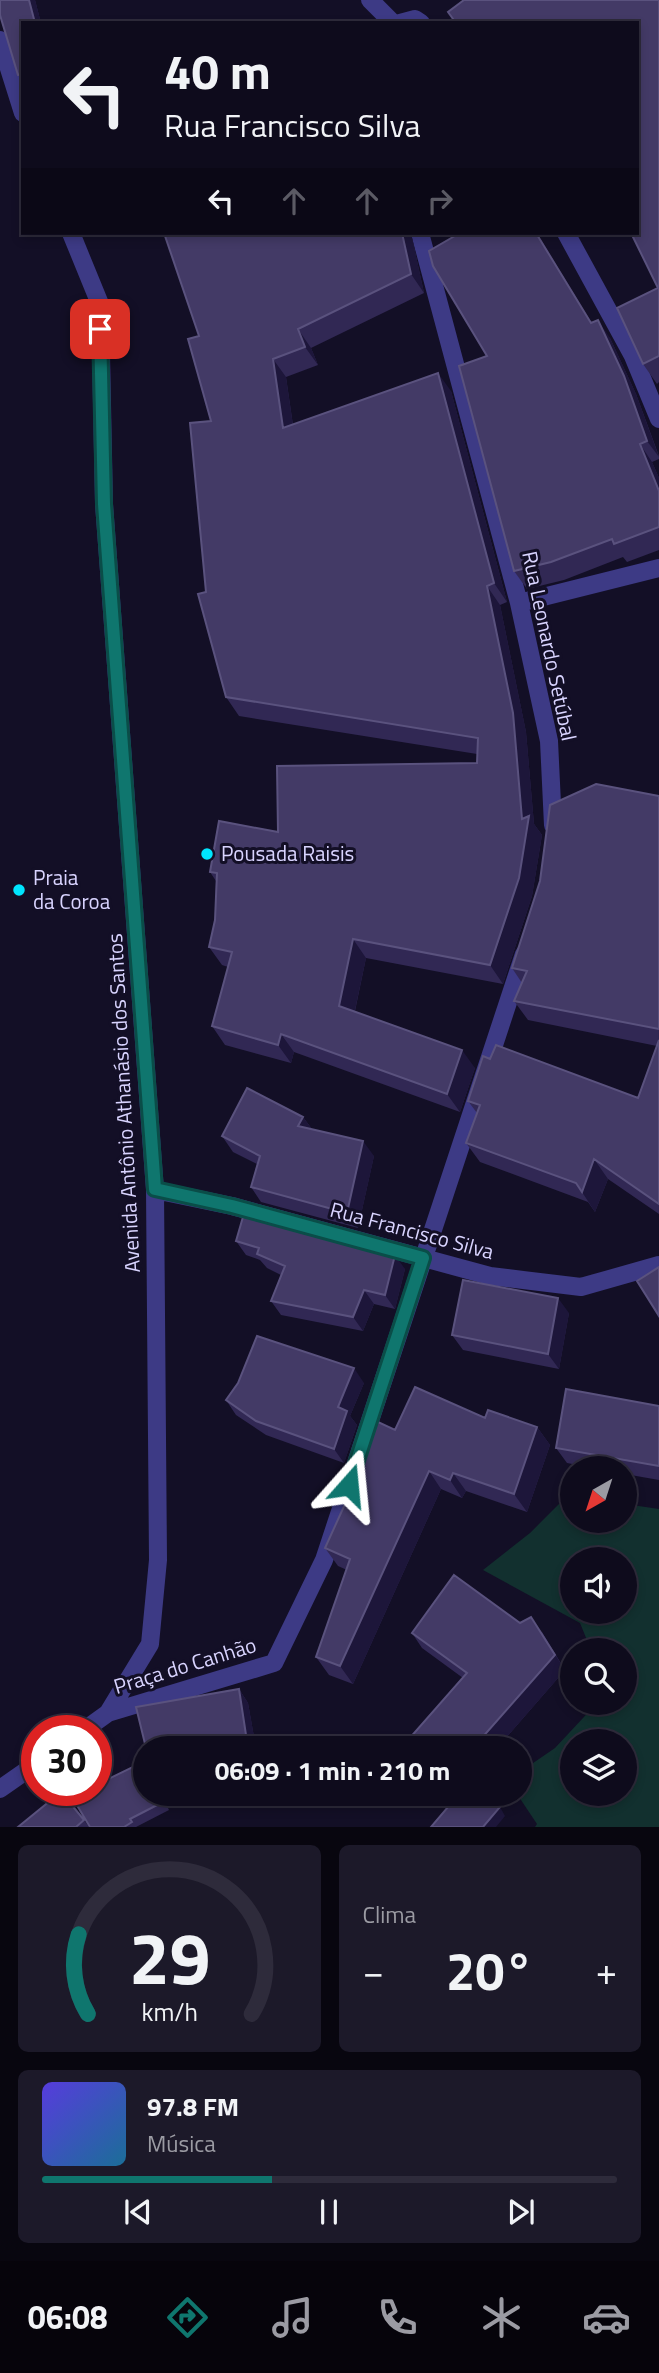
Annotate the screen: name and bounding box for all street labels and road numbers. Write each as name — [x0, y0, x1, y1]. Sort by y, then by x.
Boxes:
street label: Rua Leonardo Setúbal — [514, 548, 586, 744]
street label: Avenida Antônio Athanásio dos Santos — [98, 933, 148, 1274]
street label: Rua Francisco Silva — [327, 1193, 498, 1267]
street label: Praça do Canhão — [110, 1628, 260, 1702]

